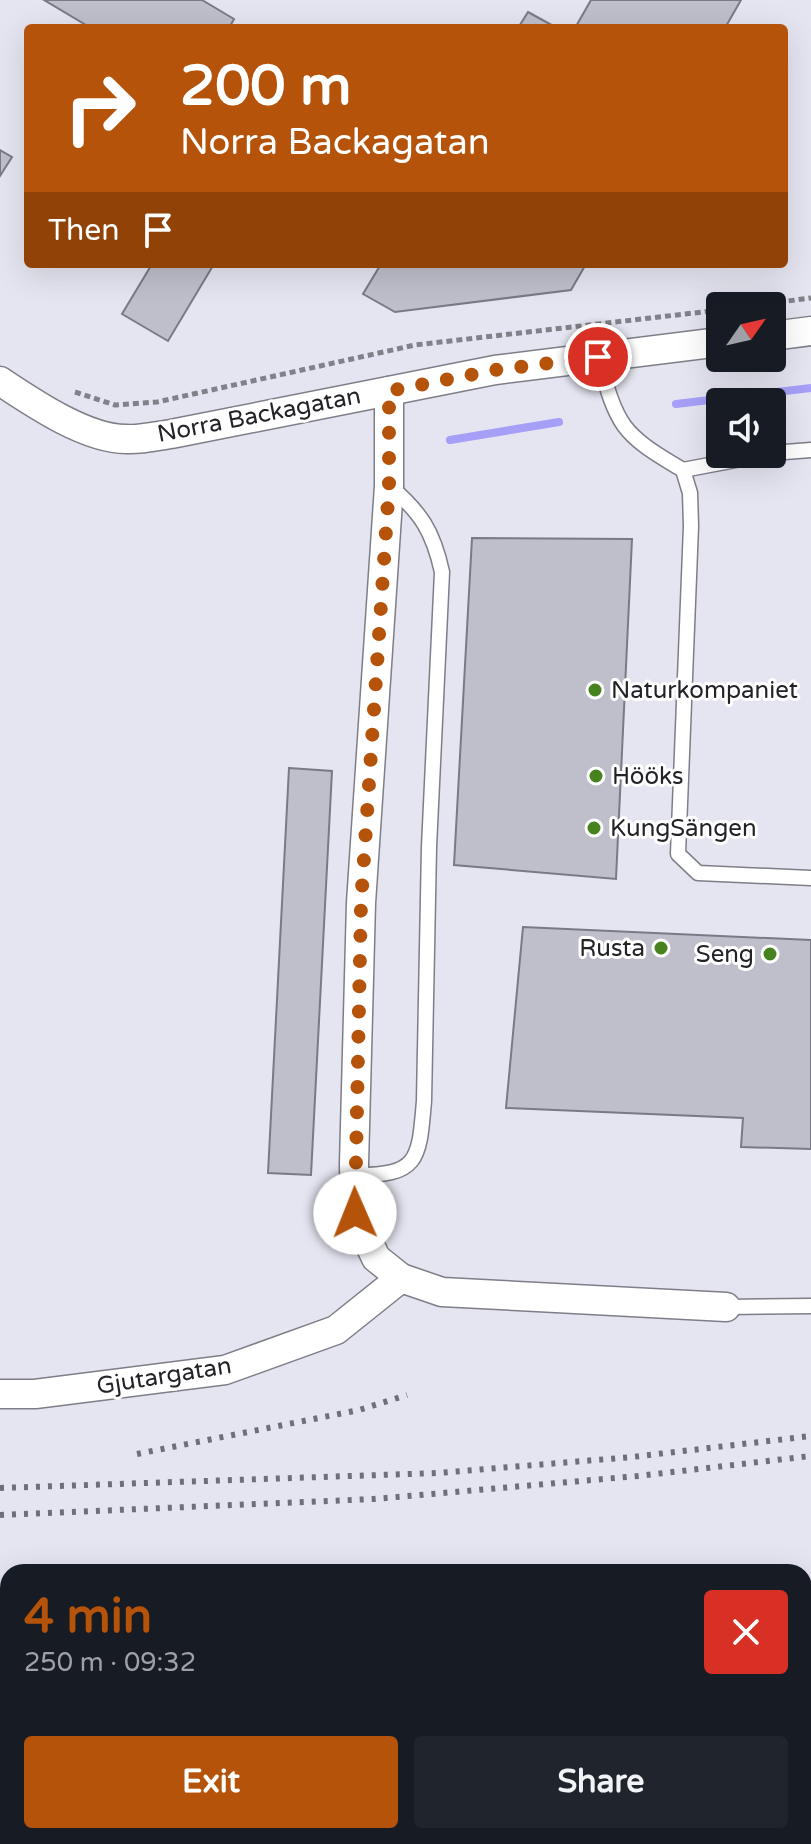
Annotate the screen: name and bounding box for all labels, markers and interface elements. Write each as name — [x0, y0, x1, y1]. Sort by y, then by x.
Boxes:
text: 200 m — [180, 53, 351, 120]
icon: right — [48, 56, 152, 160]
text: Norra Backagatan — [180, 121, 490, 164]
icon: arrive — [136, 208, 180, 252]
text: Then — [48, 212, 120, 249]
north arrow — [706, 292, 786, 372]
map controls — [706, 292, 786, 468]
pin — [564, 323, 632, 391]
icon: arrive — [576, 335, 620, 379]
street label: Norra Backagatan — [155, 381, 363, 449]
button: sound — [706, 388, 786, 468]
place label: Naturkompaniet — [611, 676, 798, 705]
marker: Naturkompaniet — [586, 681, 604, 699]
place label: Hööks — [612, 762, 683, 791]
marker: Hööks — [587, 767, 605, 785]
place label: KungSängen — [610, 814, 757, 843]
marker: KungSängen — [585, 819, 603, 837]
place label: Rusta — [579, 934, 645, 963]
marker: Rusta — [652, 939, 670, 957]
place label: Seng — [696, 940, 754, 969]
marker: Seng — [761, 945, 779, 963]
position arrow — [313, 1171, 397, 1255]
street label: Gjutargatan — [95, 1351, 233, 1401]
text: 4 min — [24, 1588, 152, 1646]
button: close — [704, 1590, 788, 1674]
text: 250 m · 09:32 — [24, 1647, 196, 1678]
button: Exit — [24, 1736, 398, 1828]
button: Share — [414, 1736, 788, 1828]

